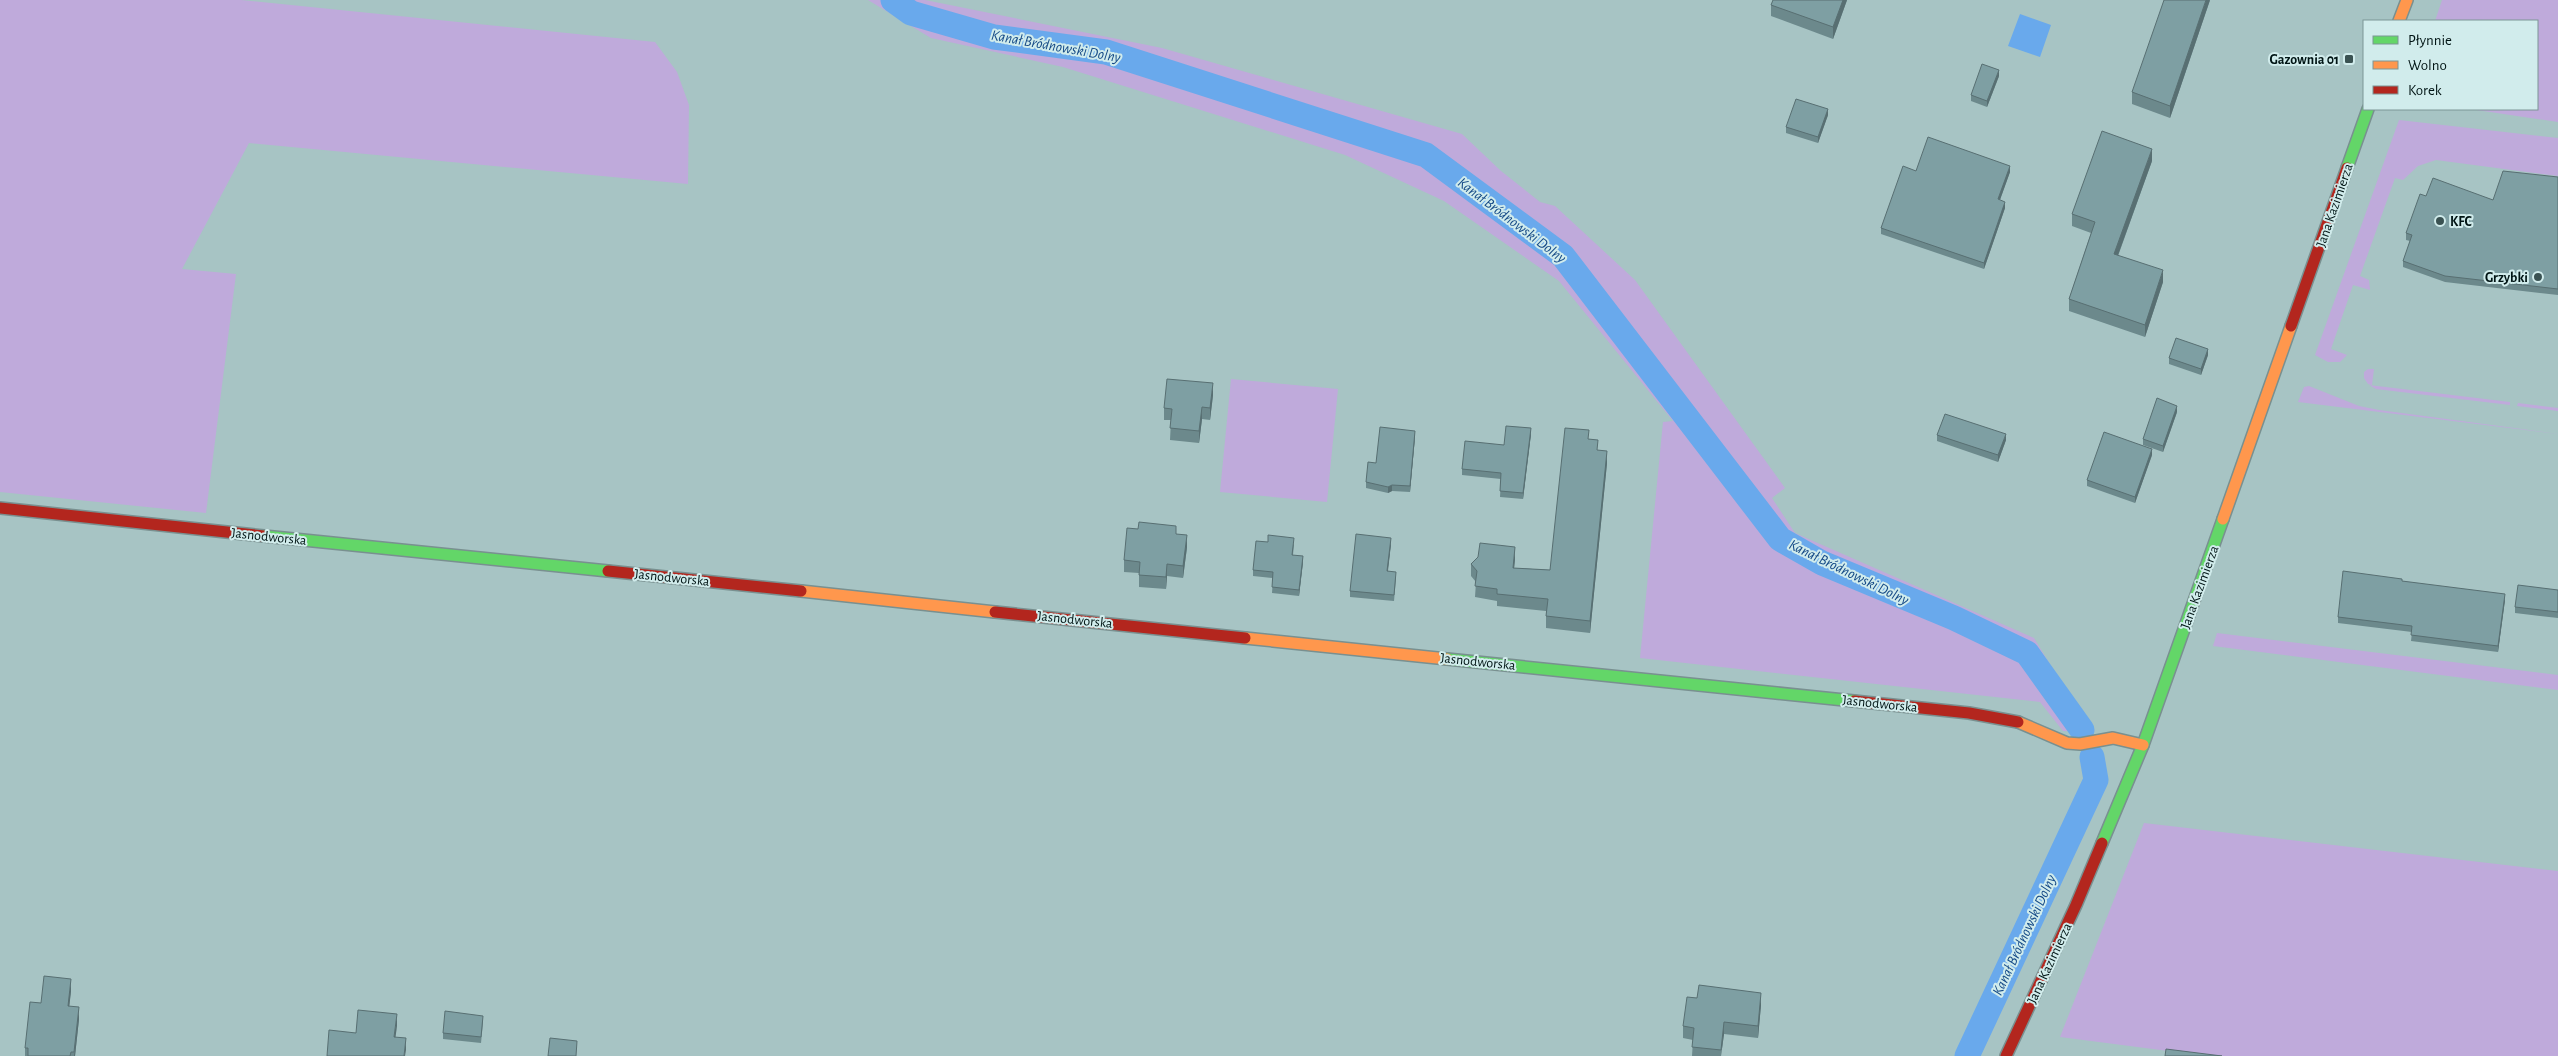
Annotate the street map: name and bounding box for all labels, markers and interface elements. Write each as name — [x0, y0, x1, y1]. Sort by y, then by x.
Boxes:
legend — [2363, 20, 2538, 110]
water label: Kanał Bródnowski Dolny — [990, 28, 1123, 65]
text: Płynnie — [2408, 33, 2452, 48]
place label: Gazownia 01 — [2269, 53, 2339, 67]
marker: Gazownia 01 — [2343, 53, 2355, 65]
text: Wolno — [2408, 58, 2447, 73]
text: Korek — [2408, 83, 2442, 98]
street label: Jana Kazimierza — [2314, 161, 2356, 249]
water label: Kanał Bródnowski Dolny — [1455, 175, 1569, 266]
marker: KFC — [2434, 215, 2446, 227]
place label: KFC — [2450, 215, 2473, 229]
place label: Grzybki — [2485, 271, 2528, 285]
marker: Grzybki — [2532, 271, 2544, 283]
street label: Jasnodworska — [231, 526, 308, 548]
water label: Kanał Bródnowski Dolny — [1787, 537, 1912, 608]
street label: Jana Kazimierza — [2178, 543, 2222, 631]
street label: Jasnodworska — [634, 567, 711, 589]
street label: Jasnodworska — [1037, 609, 1114, 631]
street label: Jasnodworska — [1440, 651, 1517, 673]
street label: Jasnodworska — [1842, 693, 1919, 715]
water label: Kanał Bródnowski Dolny — [1990, 872, 2059, 998]
street label: Jana Kazimierza — [2025, 920, 2075, 1006]

